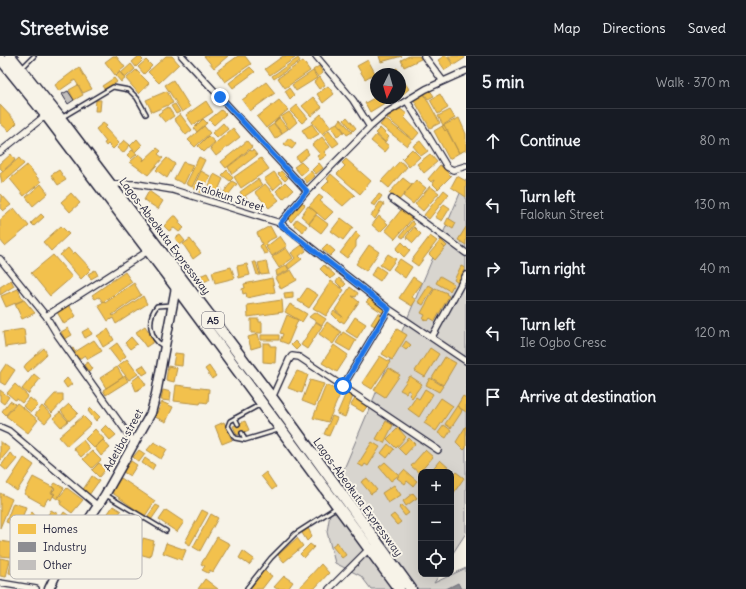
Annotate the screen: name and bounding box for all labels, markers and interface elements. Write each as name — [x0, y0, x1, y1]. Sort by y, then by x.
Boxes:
text: Streetwise — [20, 16, 109, 40]
text: Map — [553, 19, 580, 37]
text: Directions — [602, 19, 666, 37]
text: Saved — [688, 19, 726, 37]
north arrow — [370, 68, 406, 104]
text: 5 min — [482, 71, 524, 93]
text: Walk · 370 m — [656, 74, 730, 91]
route end — [211, 88, 229, 106]
icon: ahead — [482, 130, 504, 152]
text: Continue — [520, 131, 581, 150]
text: 80 m — [699, 132, 730, 149]
street label: Lagos-Abeokuta Expressway — [116, 175, 214, 297]
street label: Falokun Street — [194, 179, 266, 215]
text: Turn left — [520, 187, 575, 206]
icon: left — [482, 194, 504, 216]
text: 130 m — [694, 196, 730, 213]
text: Falokun Street — [520, 206, 604, 223]
icon: right — [482, 258, 504, 280]
text: Turn right — [520, 259, 585, 278]
text: 40 m — [699, 260, 730, 277]
road number: A5 — [202, 312, 224, 328]
text: Turn left — [520, 315, 575, 334]
icon: left — [482, 322, 504, 344]
text: 120 m — [695, 324, 730, 341]
text: Ile Ogbo Cresc — [520, 334, 607, 351]
route start — [334, 377, 352, 395]
icon: arrive — [482, 386, 504, 408]
text: Arrive at destination — [520, 387, 656, 406]
street label: Adetiba street — [100, 406, 146, 474]
street label: Lagos-Abeokuta Expressway — [310, 435, 406, 559]
map controls — [418, 469, 454, 577]
button: + — [418, 469, 454, 505]
button: − — [418, 505, 454, 541]
legend — [10, 515, 142, 579]
text: Homes — [43, 522, 78, 536]
text: Industry — [43, 540, 86, 554]
button: locate — [418, 541, 454, 577]
text: Other — [43, 558, 72, 572]

